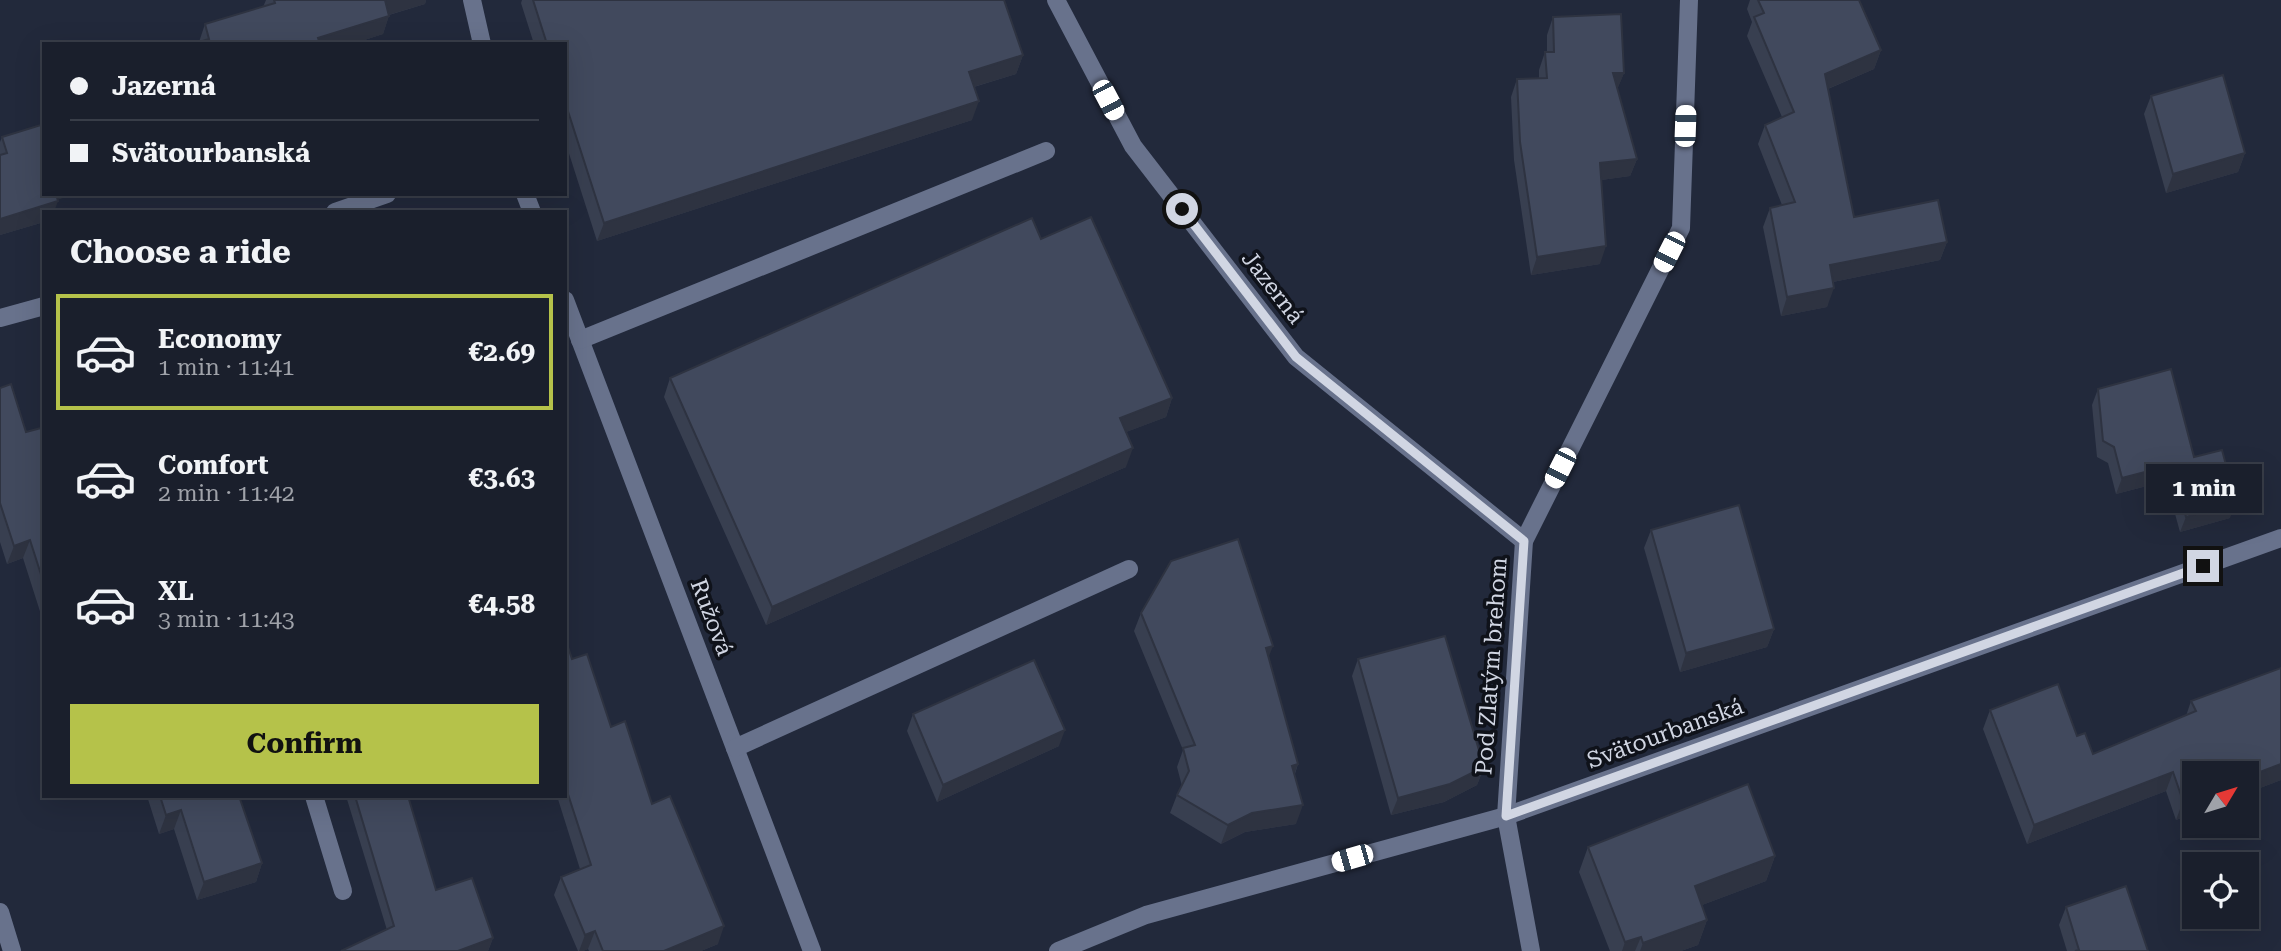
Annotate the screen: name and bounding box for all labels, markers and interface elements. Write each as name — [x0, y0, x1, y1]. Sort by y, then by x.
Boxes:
text: Jazerná — [112, 71, 216, 101]
car — [1089, 77, 1128, 123]
car — [1674, 105, 1697, 147]
text: Svätourbanská — [112, 138, 310, 168]
route start — [1166, 193, 1198, 225]
car — [1651, 229, 1688, 275]
text: Choose a ride — [70, 233, 291, 271]
street label: Jazerná — [1236, 245, 1310, 330]
icon: car — [74, 321, 137, 384]
text: Economy — [158, 324, 281, 354]
text: €2.69 — [469, 337, 535, 367]
text: 1 min · 11:41 — [158, 354, 295, 381]
car — [1542, 445, 1579, 491]
icon: car — [74, 447, 137, 510]
text: Comfort — [158, 450, 268, 480]
text: €3.63 — [469, 463, 535, 493]
callout: 1 min — [2145, 464, 2261, 514]
text: 1 min — [2172, 475, 2236, 502]
text: 2 min · 11:42 — [158, 480, 295, 507]
route end — [2187, 550, 2219, 582]
street label: Pod Zlatým brehom — [1470, 556, 1513, 776]
icon: car — [74, 573, 137, 636]
street label: Ružová — [685, 575, 739, 660]
text: XL — [158, 576, 194, 606]
text: €4.58 — [469, 589, 535, 619]
text: 3 min · 11:43 — [158, 606, 295, 633]
street label: Svätourbanská — [1583, 692, 1748, 774]
button: Confirm — [70, 704, 539, 784]
north arrow — [2182, 761, 2259, 838]
map controls — [2182, 761, 2259, 929]
car — [1329, 842, 1376, 874]
button: locate — [2182, 852, 2259, 929]

